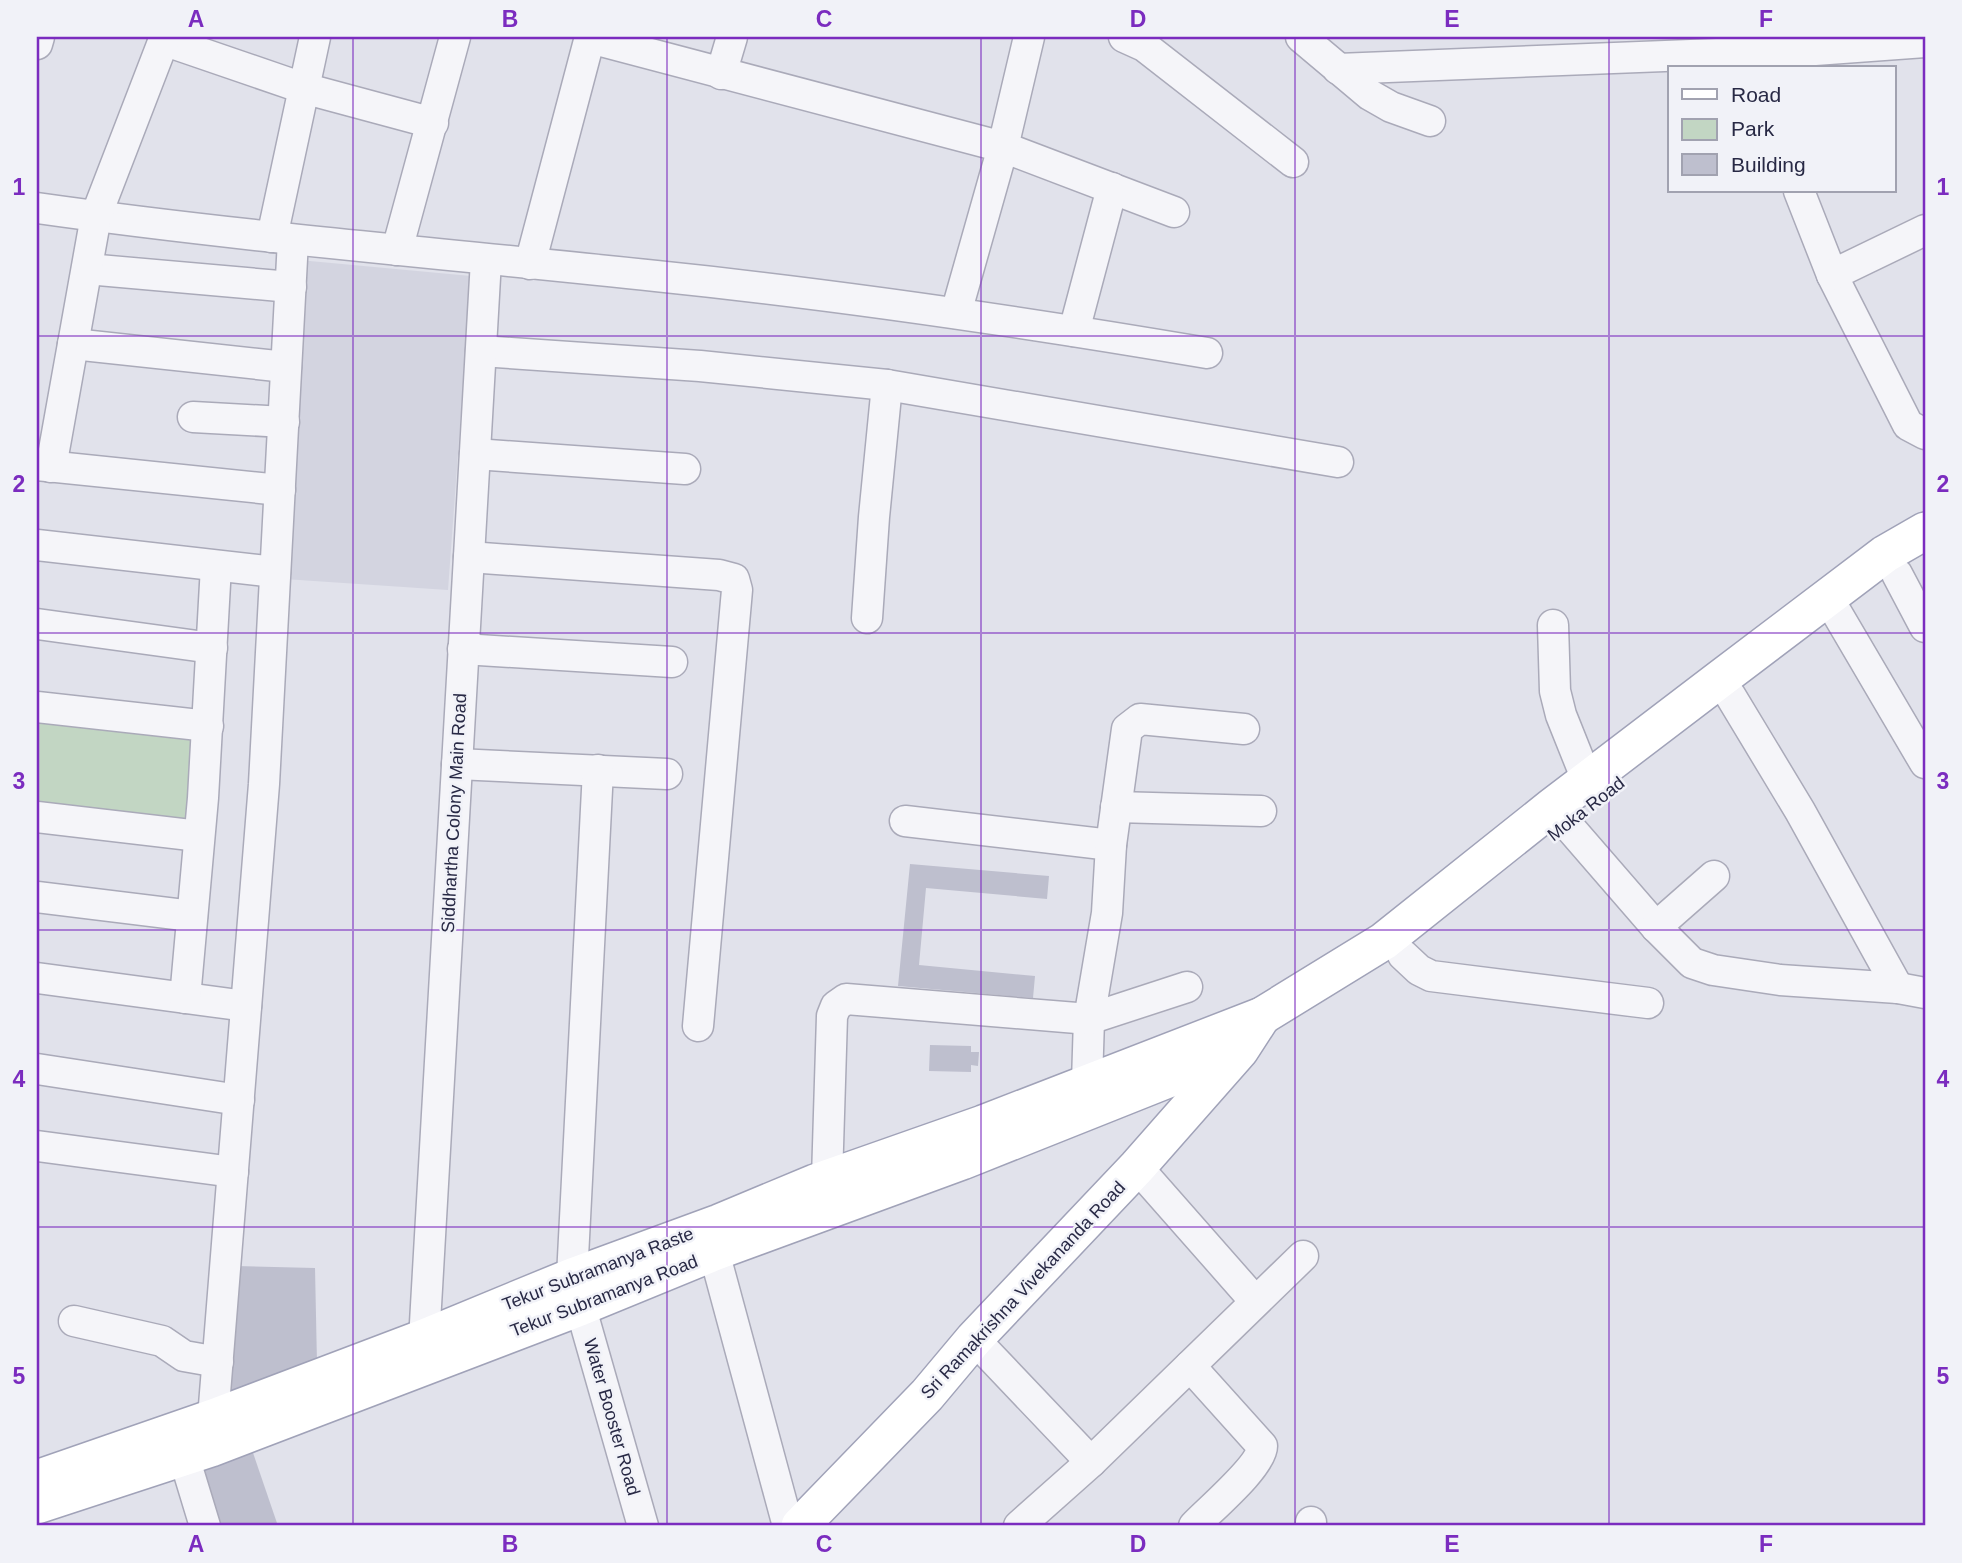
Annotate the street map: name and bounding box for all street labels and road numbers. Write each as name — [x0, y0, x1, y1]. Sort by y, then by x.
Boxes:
street label: Siddhartha Colony Main Road — [438, 693, 470, 933]
street label: Moka Road — [1544, 773, 1628, 845]
street label: Sri Ramakrishna Vivekananda Road — [917, 1177, 1129, 1403]
street label: Tekur Subramanya Raste — [500, 1223, 696, 1315]
street label: Tekur Subramanya Road — [507, 1251, 701, 1341]
street label: Water Booster Road — [580, 1336, 644, 1498]

